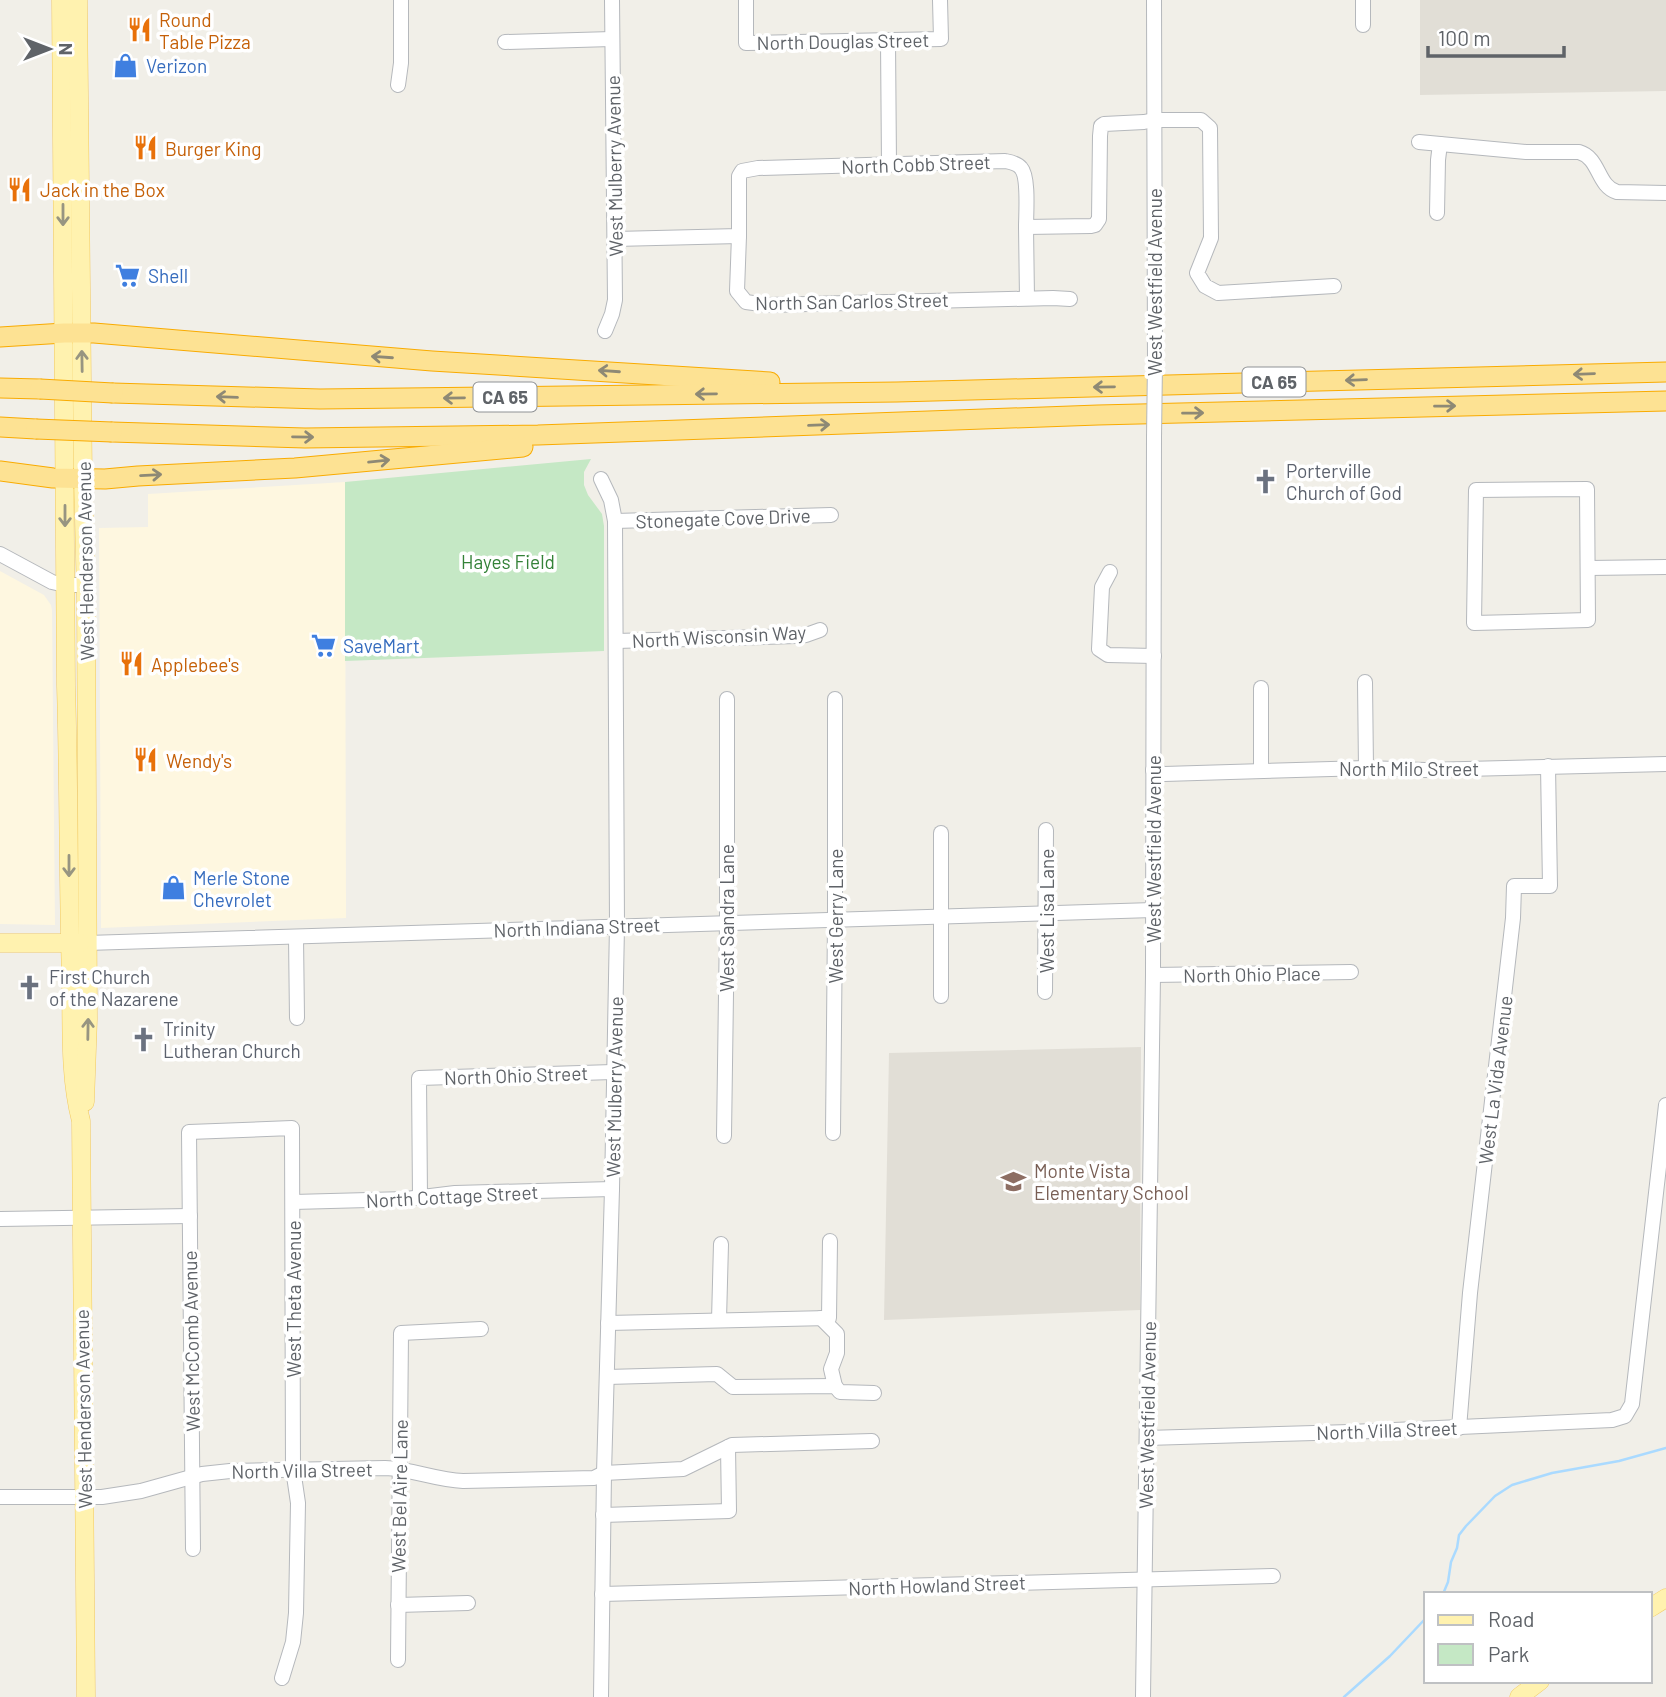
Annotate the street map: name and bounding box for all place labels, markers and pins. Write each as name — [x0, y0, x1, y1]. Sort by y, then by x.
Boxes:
place label: Round Table Pizza — [159, 8, 251, 53]
restaurant icon: Round Table Pizza — [125, 16, 153, 44]
shop icon: Verizon — [112, 51, 140, 79]
place label: Verizon — [146, 54, 207, 77]
restaurant icon: Burger King — [131, 134, 159, 162]
place label: Burger King — [165, 137, 261, 160]
restaurant icon: Jack in the Box — [6, 175, 34, 203]
place label: Jack in the Box — [40, 178, 165, 201]
supermarket icon: Shell — [114, 261, 142, 289]
place label: Shell — [148, 264, 188, 287]
place label: Porterville Church of God — [1286, 459, 1402, 504]
church icon: Porterville Church of God — [1252, 467, 1280, 495]
supermarket icon: SaveMart — [309, 631, 337, 659]
place label: SaveMart — [343, 634, 420, 657]
restaurant icon: Applebee's — [117, 650, 145, 678]
place label: Applebee's — [151, 653, 239, 676]
restaurant icon: Wendy's — [132, 746, 160, 774]
place label: Wendy's — [166, 749, 232, 772]
place label: Merle Stone Chevrolet — [193, 866, 290, 911]
shop icon: Merle Stone Chevrolet — [159, 874, 187, 902]
place label: First Church of the Nazarene — [49, 965, 179, 1010]
church icon: First Church of the Nazarene — [15, 973, 43, 1001]
place label: Trinity Lutheran Church — [163, 1017, 301, 1062]
church icon: Trinity Lutheran Church — [129, 1025, 157, 1053]
place label: Monte Vista Elementary School — [1034, 1159, 1189, 1204]
school or university icon: Monte Vista Elementary School — [1000, 1167, 1028, 1195]

